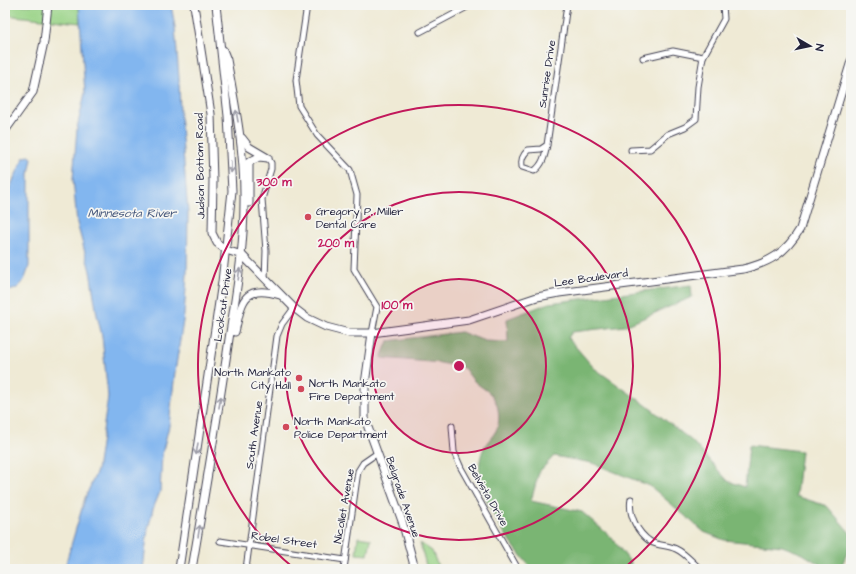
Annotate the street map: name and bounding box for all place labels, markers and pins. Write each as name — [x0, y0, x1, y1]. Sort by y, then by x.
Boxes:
place label: Gregory P. Miller Dental Care — [316, 204, 403, 232]
marker: Gregory P. Miller Dental Care — [303, 212, 313, 222]
centre of rings — [452, 359, 466, 373]
place label: North Mankato City Hall — [214, 365, 292, 394]
marker: North Mankato City Hall — [294, 373, 304, 383]
place label: North Mankato Fire Department — [309, 376, 395, 404]
marker: North Mankato Fire Department — [296, 384, 306, 394]
place label: North Mankato Police Department — [294, 414, 388, 442]
marker: North Mankato Police Department — [281, 422, 291, 432]

